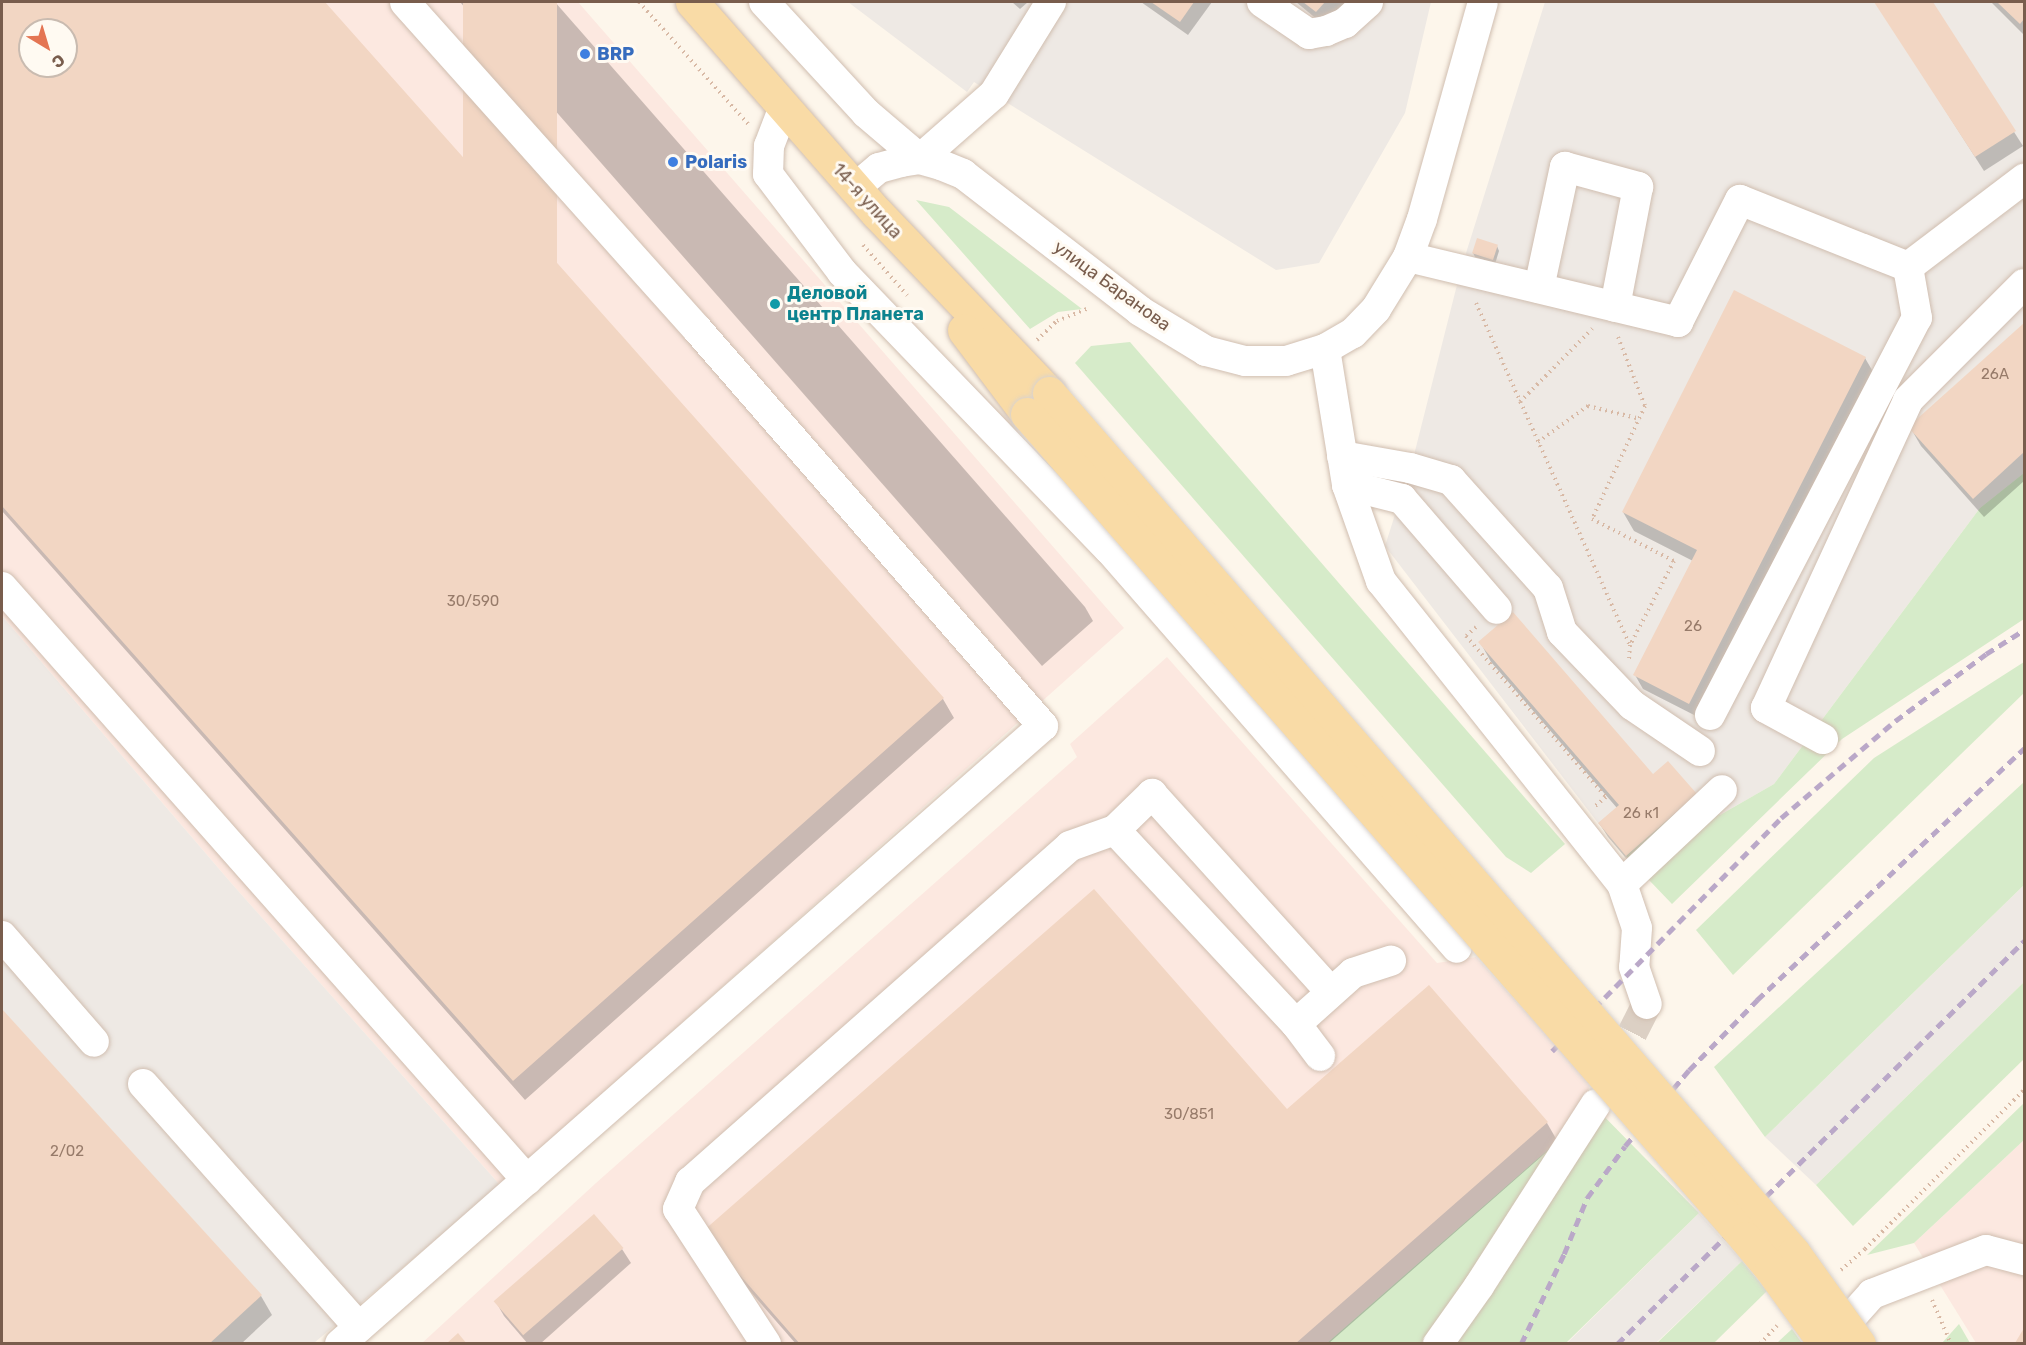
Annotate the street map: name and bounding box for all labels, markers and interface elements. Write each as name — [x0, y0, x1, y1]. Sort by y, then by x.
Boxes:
north arrow — [18, 18, 78, 78]
place label: BRP — [597, 43, 634, 65]
marker: BRP — [578, 47, 592, 61]
text: С — [48, 50, 68, 72]
place label: Polaris — [685, 151, 747, 173]
marker: Polaris — [666, 155, 680, 169]
street label: 14-я улица — [828, 159, 906, 243]
street label: улица Баранова — [1049, 236, 1175, 336]
place label: Деловой центр Планета — [787, 283, 924, 326]
marker: Деловой центр Планета — [768, 297, 782, 311]
house number: 26А — [1981, 366, 2009, 384]
house number: 30/590 — [447, 593, 499, 611]
house number: 26 — [1684, 618, 1702, 636]
house number: 26 к1 — [1623, 805, 1659, 823]
house number: 30/851 — [1164, 1106, 1214, 1124]
house number: 2/02 — [50, 1143, 84, 1161]

